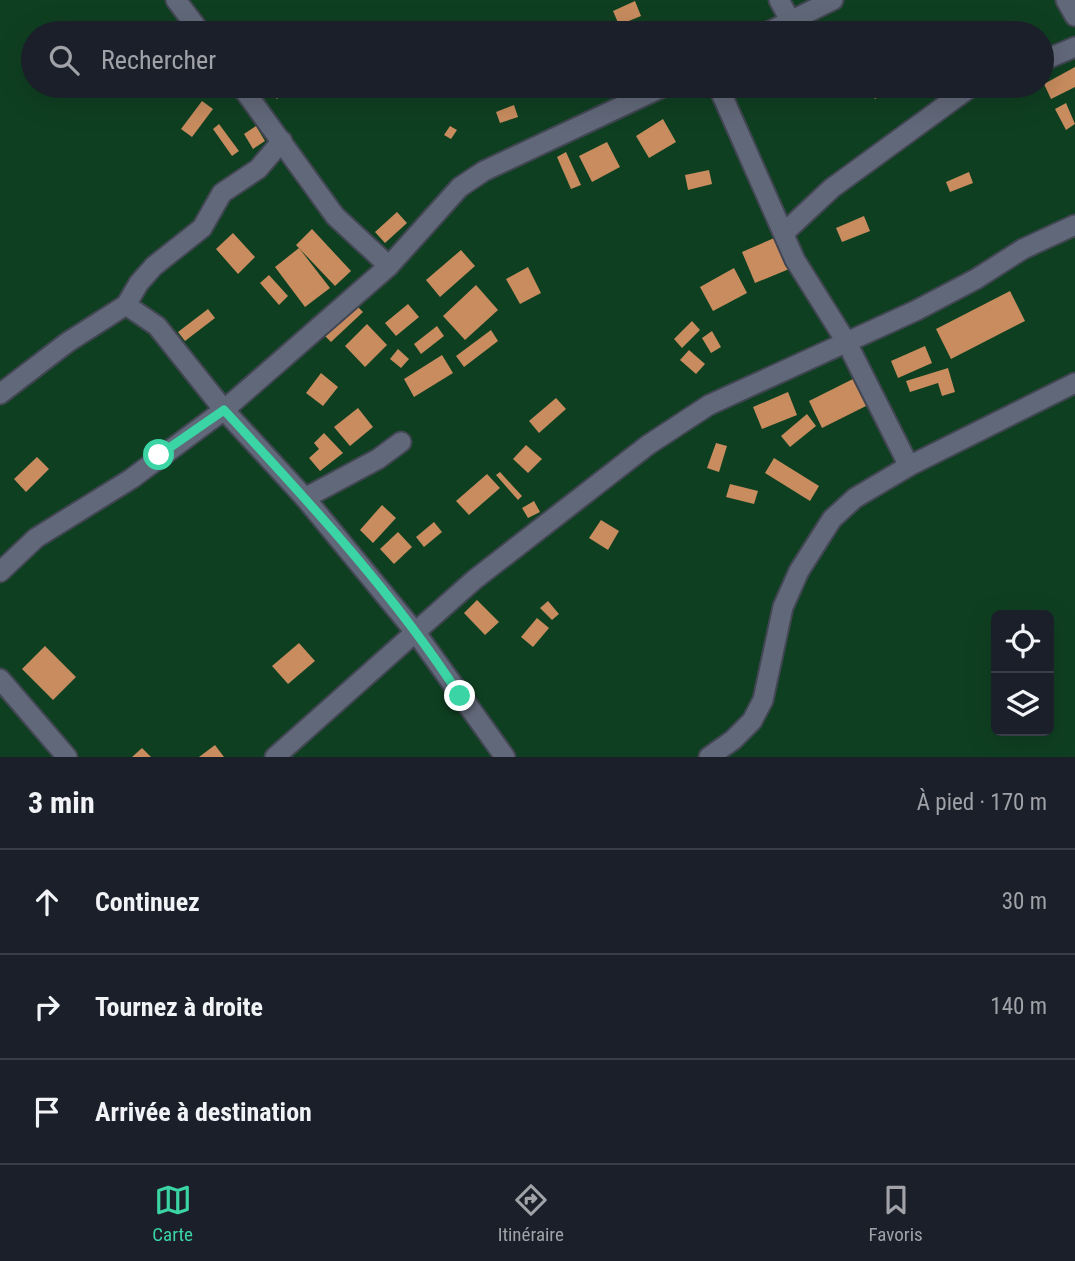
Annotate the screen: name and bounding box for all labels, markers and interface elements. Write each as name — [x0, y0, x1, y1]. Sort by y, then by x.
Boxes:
search box — [21, 21, 1054, 98]
icon: search — [45, 41, 83, 79]
text: Rechercher — [101, 45, 216, 75]
route start — [143, 439, 174, 470]
map controls — [991, 610, 1054, 736]
button: locate — [991, 610, 1054, 673]
button: layers — [991, 673, 1054, 736]
route end — [444, 680, 475, 711]
text: 3 min — [28, 785, 95, 820]
text: À pied · 170 m — [917, 789, 1047, 816]
icon: ahead — [28, 883, 66, 921]
text: Continuez — [95, 887, 200, 917]
text: 30 m — [1002, 888, 1047, 915]
icon: right — [28, 988, 66, 1026]
text: Tournez à droite — [95, 992, 263, 1022]
text: 140 m — [990, 993, 1047, 1020]
icon: arrive — [28, 1093, 66, 1131]
text: Arrivée à destination — [95, 1097, 312, 1127]
tab: Carte — [152, 1181, 193, 1246]
tab: Itinéraire — [498, 1181, 564, 1246]
tab: Favoris — [869, 1181, 923, 1246]

